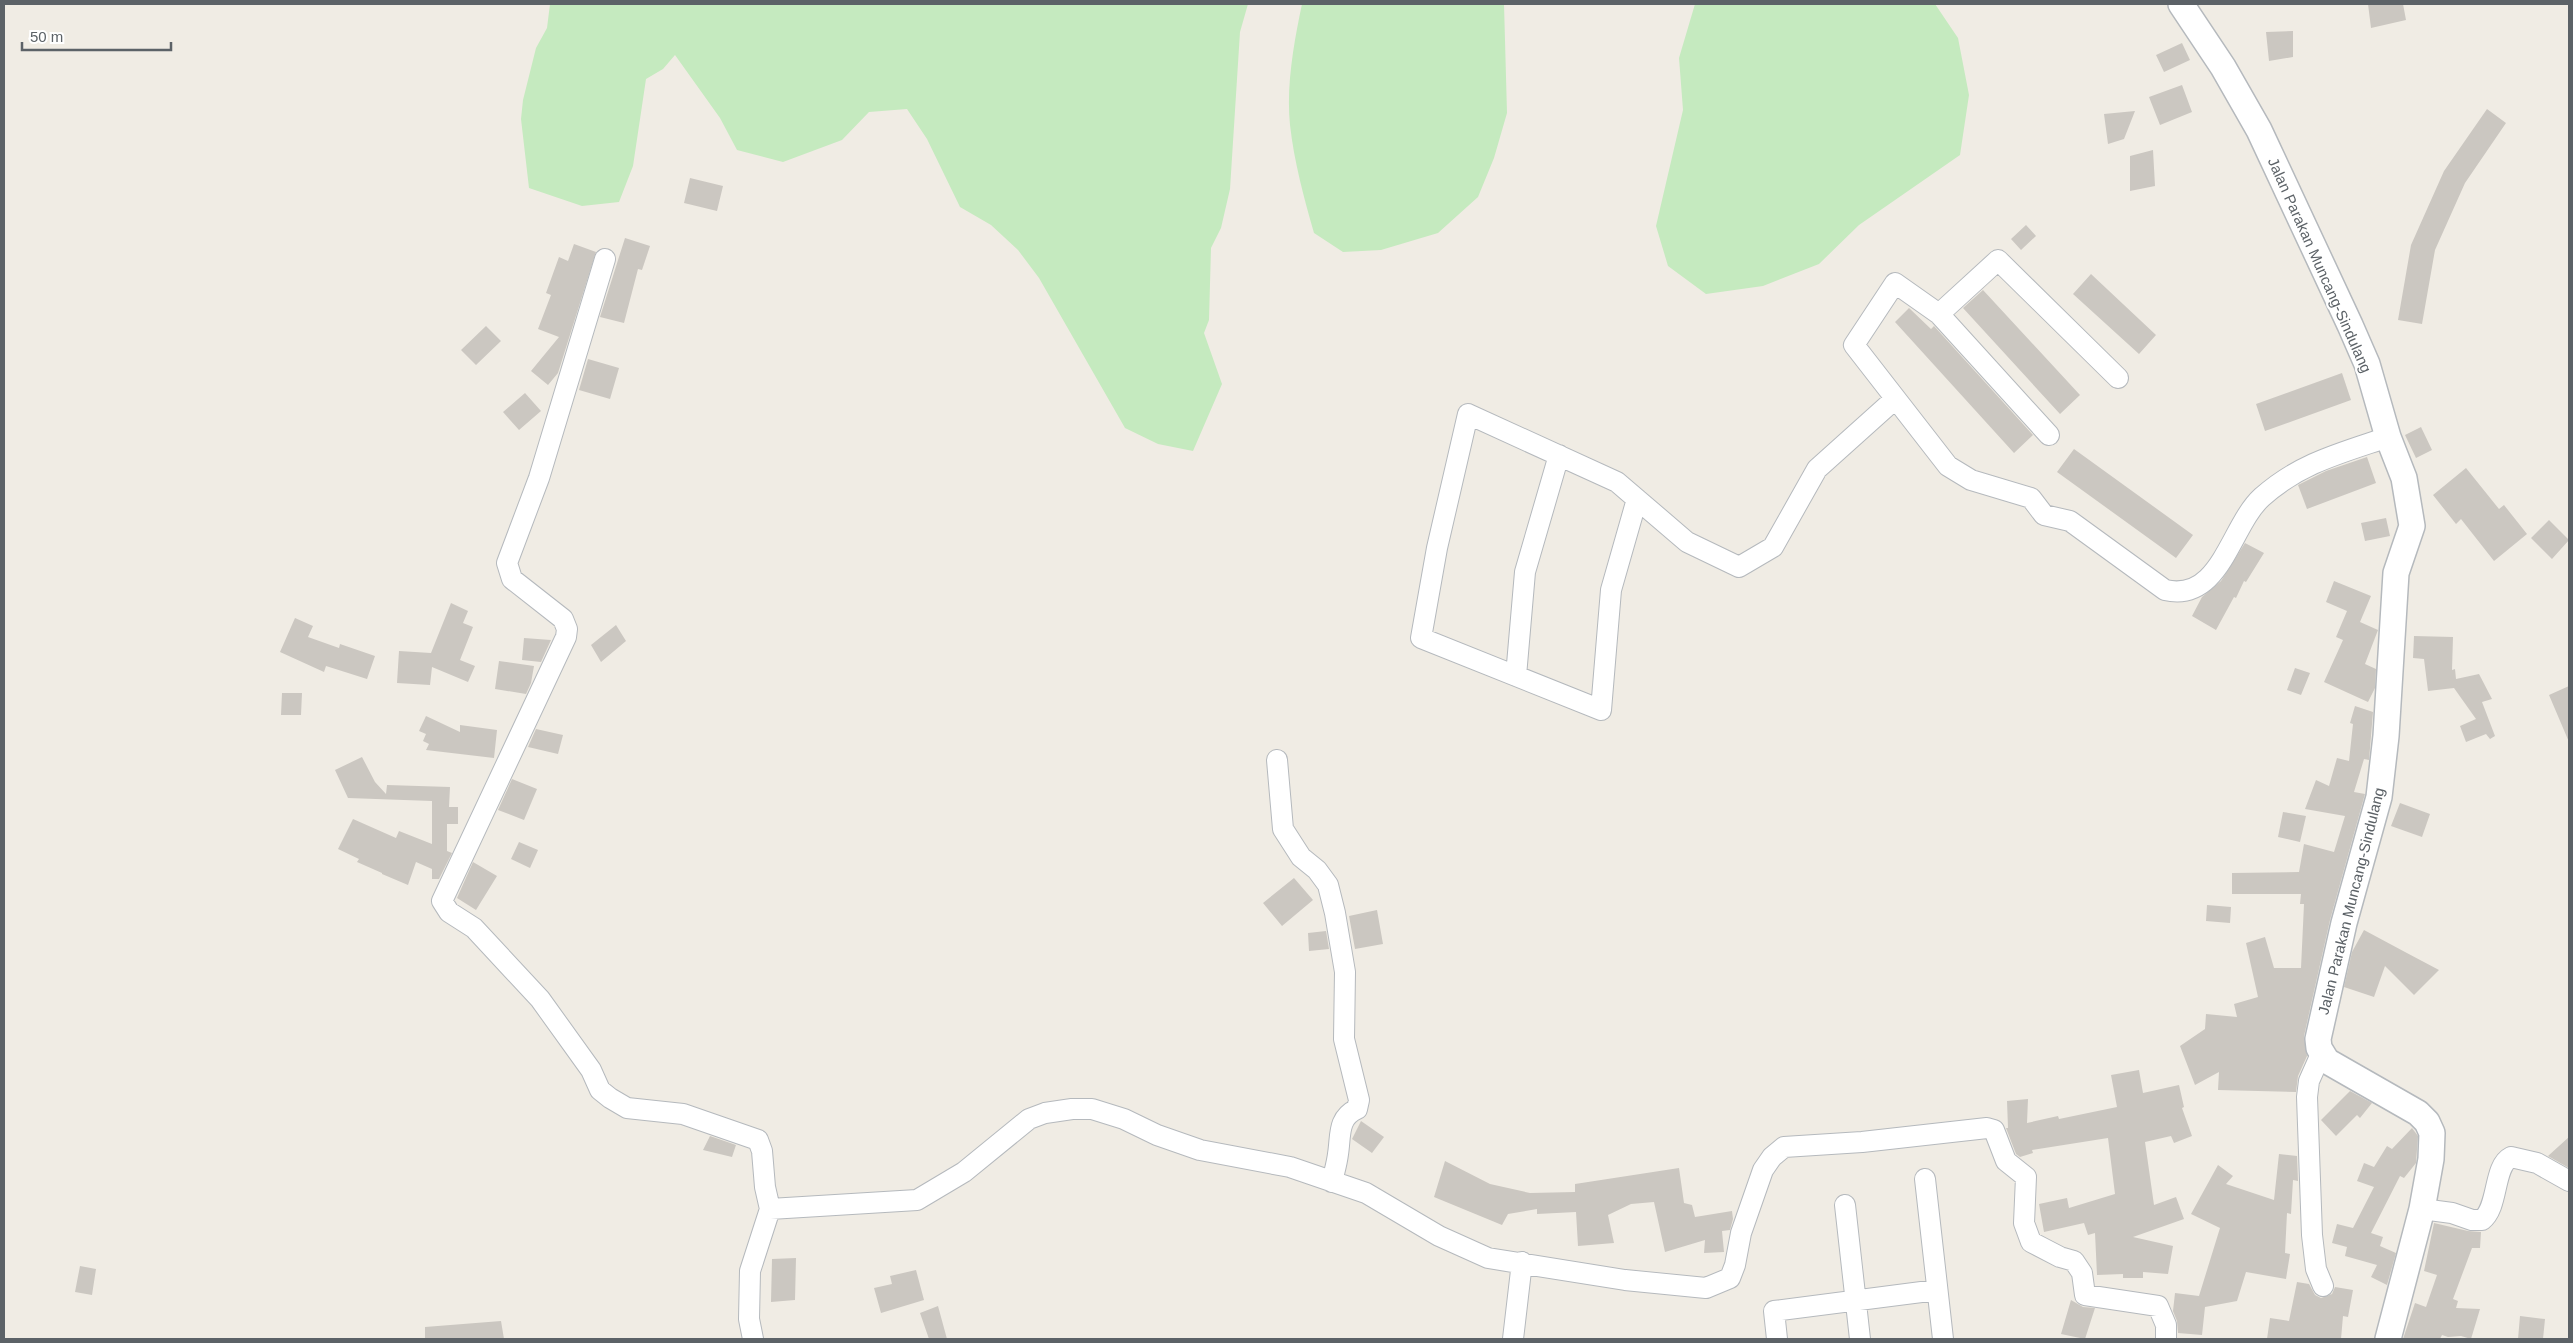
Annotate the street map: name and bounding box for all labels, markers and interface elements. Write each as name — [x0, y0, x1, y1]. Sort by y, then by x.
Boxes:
scale bar — [22, 20, 171, 52]
text: 50 m — [30, 28, 63, 45]
street label: Jalan Parakan Muncang-Sindulang — [2265, 155, 2375, 375]
street label: Jalan Parakan Muncang-Sindulang — [2315, 786, 2387, 1016]

